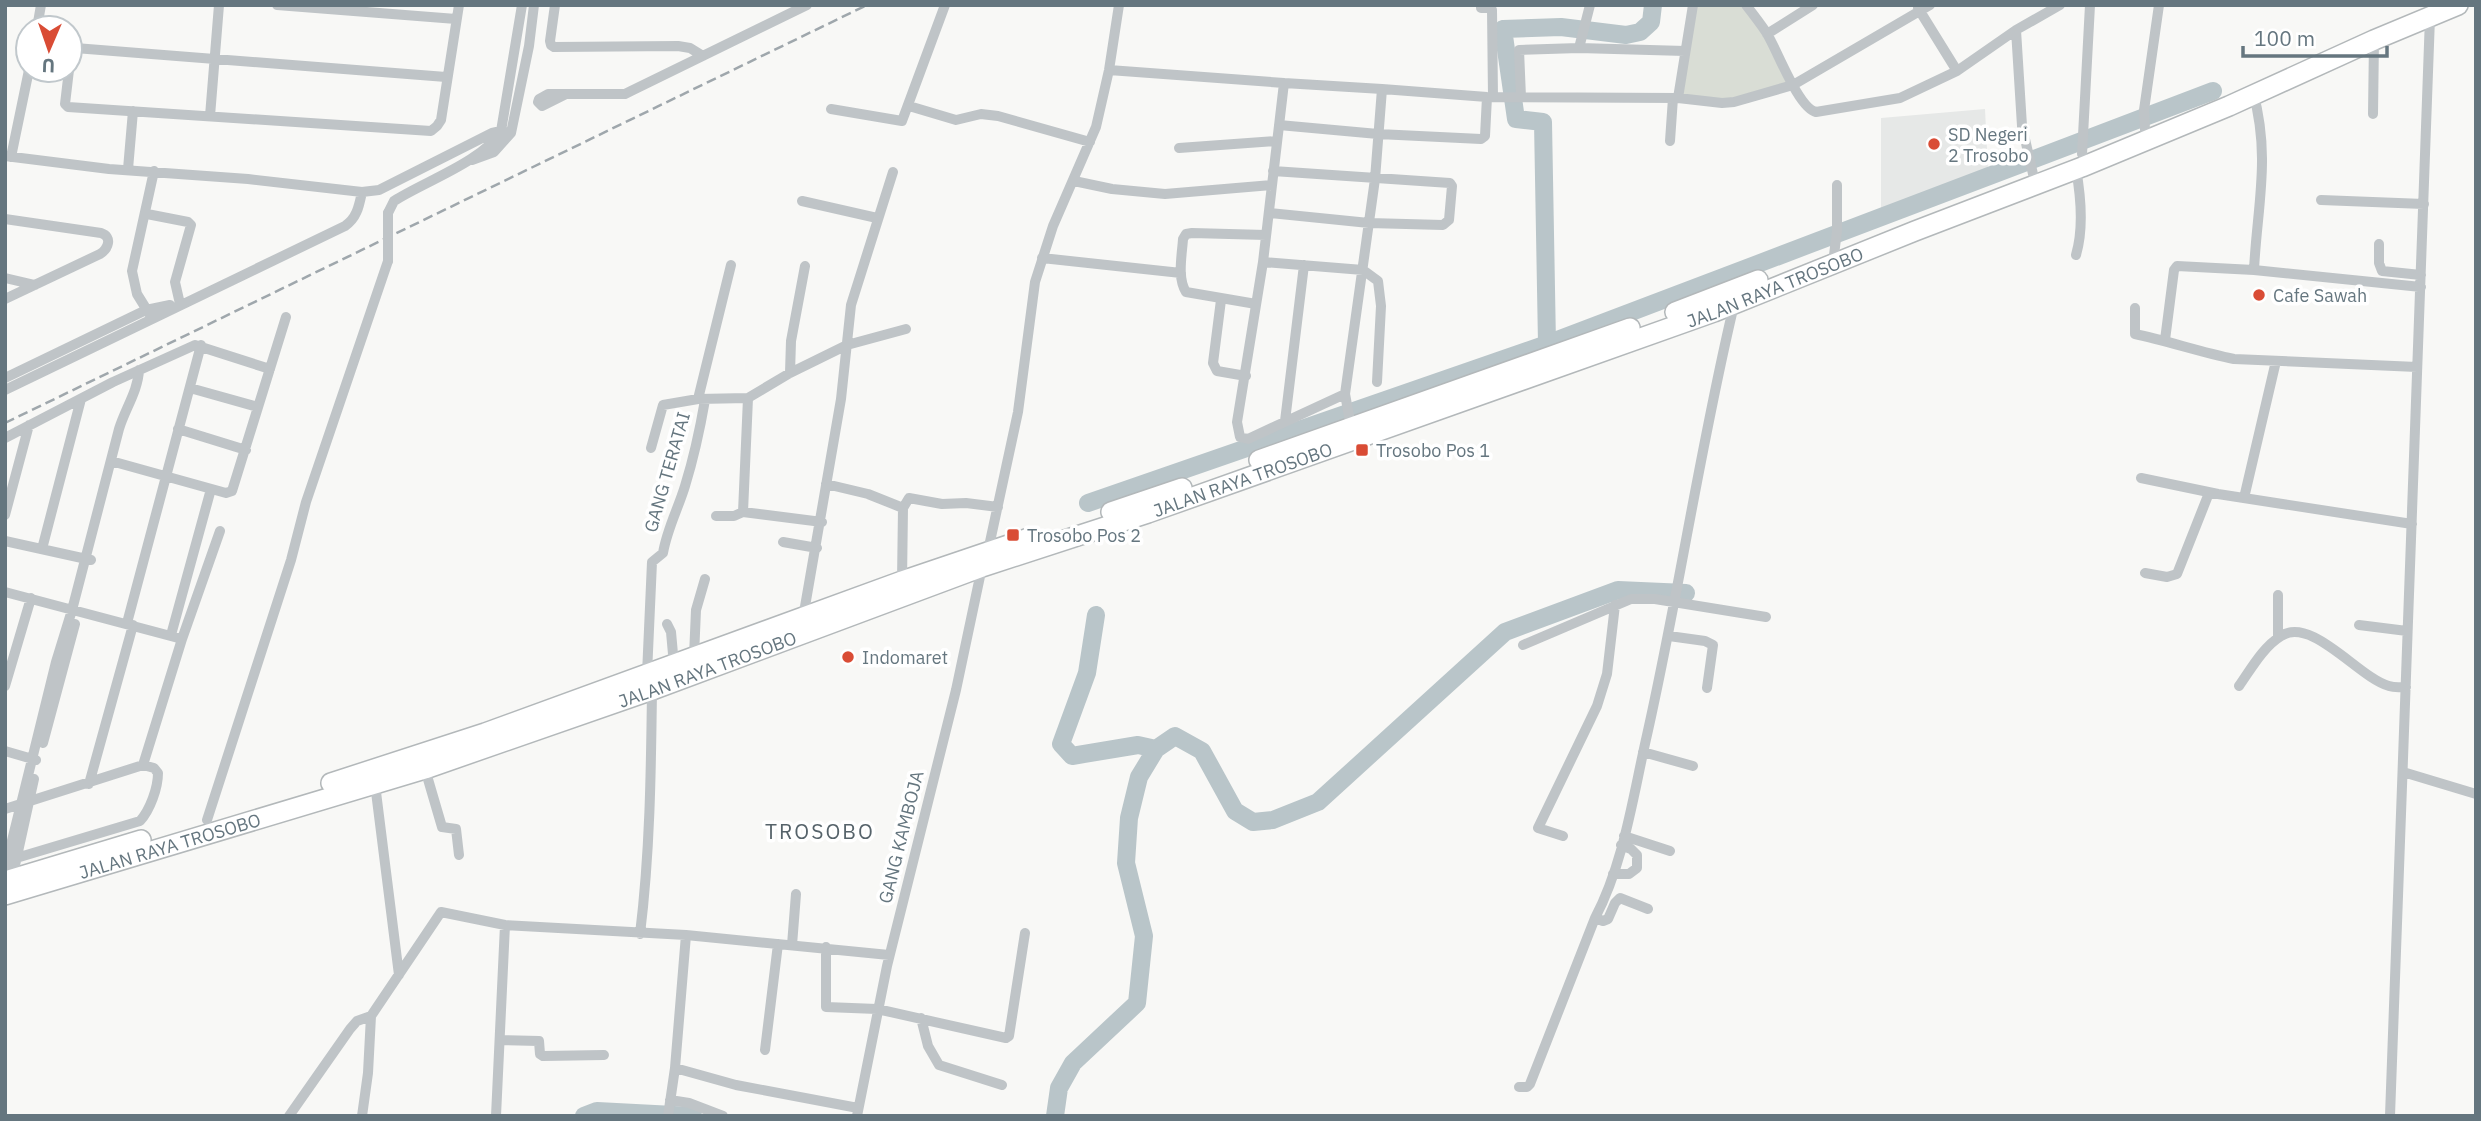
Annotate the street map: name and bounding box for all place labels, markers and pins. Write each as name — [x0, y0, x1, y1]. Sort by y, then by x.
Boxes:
place label: SD Negeri 2 Trosobo — [1948, 123, 2029, 167]
marker: SD Negeri 2 Trosobo — [1926, 136, 1942, 152]
place label: Cafe Sawah — [2273, 284, 2367, 307]
marker: Cafe Sawah — [2251, 287, 2267, 303]
place label: Trosobo Pos 1 — [1376, 439, 1490, 462]
marker: Trosobo Pos 1 — [1354, 442, 1370, 458]
place label: Trosobo Pos 2 — [1027, 524, 1141, 547]
marker: Trosobo Pos 2 — [1005, 527, 1021, 543]
place label: Indomaret — [862, 646, 948, 669]
marker: Indomaret — [840, 649, 856, 665]

